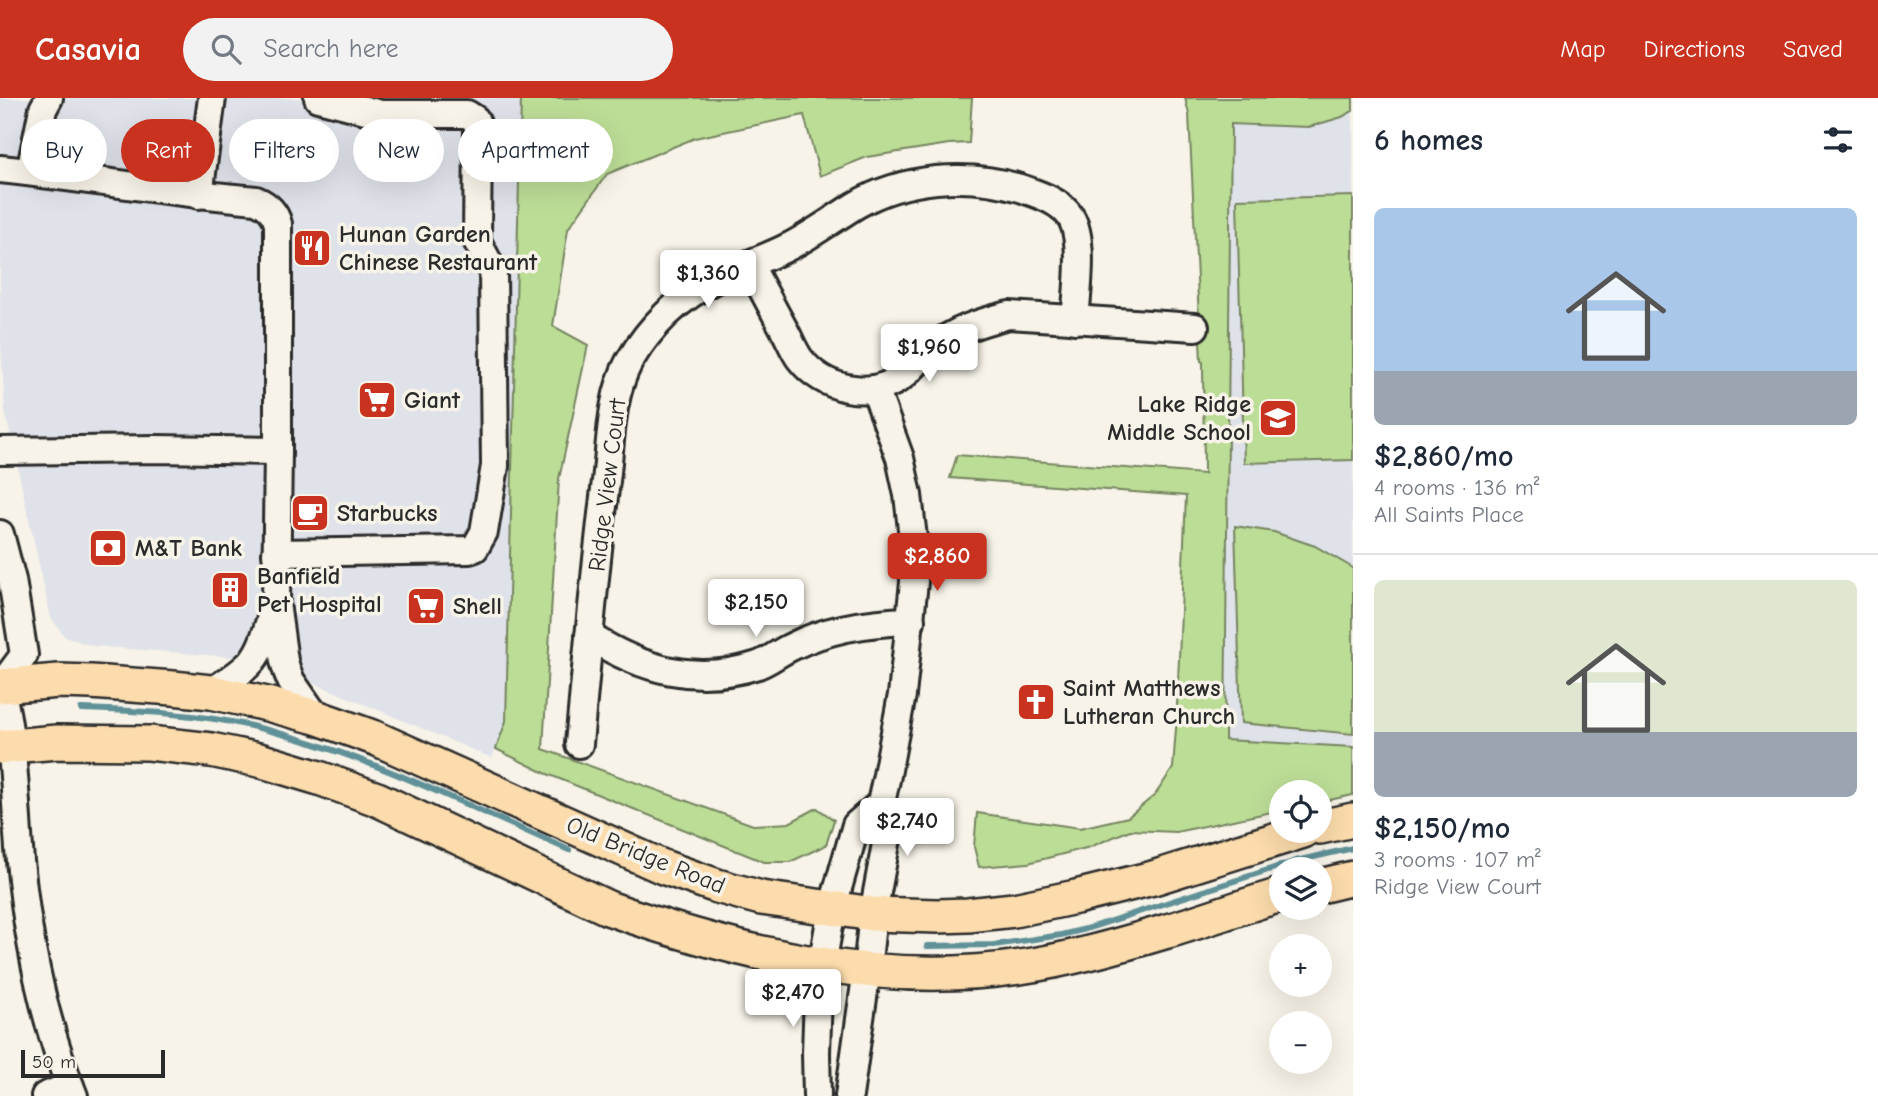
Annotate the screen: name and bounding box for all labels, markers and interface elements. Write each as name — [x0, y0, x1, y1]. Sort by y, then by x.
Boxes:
search box — [183, 18, 673, 81]
text: Casavia — [35, 30, 141, 68]
icon: search — [207, 30, 245, 68]
text: Search here — [263, 34, 399, 64]
text: Map — [1560, 35, 1606, 63]
text: Directions — [1644, 35, 1745, 63]
text: Saved — [1783, 35, 1843, 63]
chip: Buy — [21, 119, 107, 182]
chip: Rent — [121, 119, 215, 182]
chip: Filters — [229, 119, 339, 182]
chip: New — [353, 119, 444, 182]
chip: Apartment — [458, 119, 613, 182]
icon: filters — [1819, 121, 1857, 159]
text: 6 homes — [1374, 123, 1483, 158]
place label: Hunan Garden Chinese Restaurant — [339, 220, 538, 276]
restaurant icon: Hunan Garden Chinese Restaurant — [291, 227, 333, 269]
pin: $1,360 — [651, 250, 765, 310]
icon: home — [1553, 253, 1679, 379]
text: $1,360 — [676, 259, 740, 286]
pin: $1,960 — [872, 324, 986, 384]
text: $1,960 — [897, 333, 961, 360]
supermarket icon: Giant — [356, 379, 398, 421]
place label: Giant — [404, 386, 461, 414]
place label: Lake Ridge Middle School — [1107, 390, 1251, 446]
street label: Ridge View Court — [582, 396, 632, 573]
school or university icon: Lake Ridge Middle School — [1257, 397, 1299, 439]
text: $2,860/mo — [1374, 439, 1513, 474]
text: 4 rooms · 136 m² — [1374, 474, 1540, 501]
cafe icon: Starbucks — [289, 492, 331, 534]
place label: Starbucks — [337, 499, 437, 527]
text: All Saints Place — [1374, 501, 1524, 528]
bank icon: M&T Bank — [87, 527, 129, 569]
pin: $2,860 — [880, 533, 994, 593]
place label: M&T Bank — [135, 534, 242, 562]
text: $2,860 — [904, 542, 970, 569]
place label: Banfield Pet Hospital — [257, 562, 382, 618]
building icon: Banfield Pet Hospital — [209, 569, 251, 611]
pin: $2,150 — [699, 580, 813, 639]
supermarket icon: Shell — [405, 585, 447, 627]
text: $2,150 — [724, 588, 788, 615]
place label: Shell — [453, 592, 502, 620]
icon: home — [1553, 625, 1679, 751]
place label: Saint Matthews Lutheran Church — [1063, 674, 1235, 730]
church icon: Saint Matthews Lutheran Church — [1015, 681, 1057, 723]
map controls — [1269, 780, 1332, 1074]
button: locate — [1269, 780, 1332, 843]
pin: $2,740 — [850, 798, 964, 858]
text: $2,740 — [876, 807, 938, 834]
street label: Old Bridge Road — [563, 810, 729, 900]
text: $2,150/mo — [1374, 811, 1510, 846]
text: 3 rooms · 107 m² — [1374, 846, 1541, 873]
button: layers — [1269, 857, 1332, 920]
text: Ridge View Court — [1374, 873, 1541, 900]
button: + — [1269, 934, 1332, 997]
pin: $2,470 — [736, 970, 850, 1029]
text: $2,470 — [761, 978, 825, 1005]
button: − — [1269, 1011, 1332, 1074]
scale bar — [21, 1047, 164, 1079]
text: 50 m — [32, 1051, 76, 1073]

